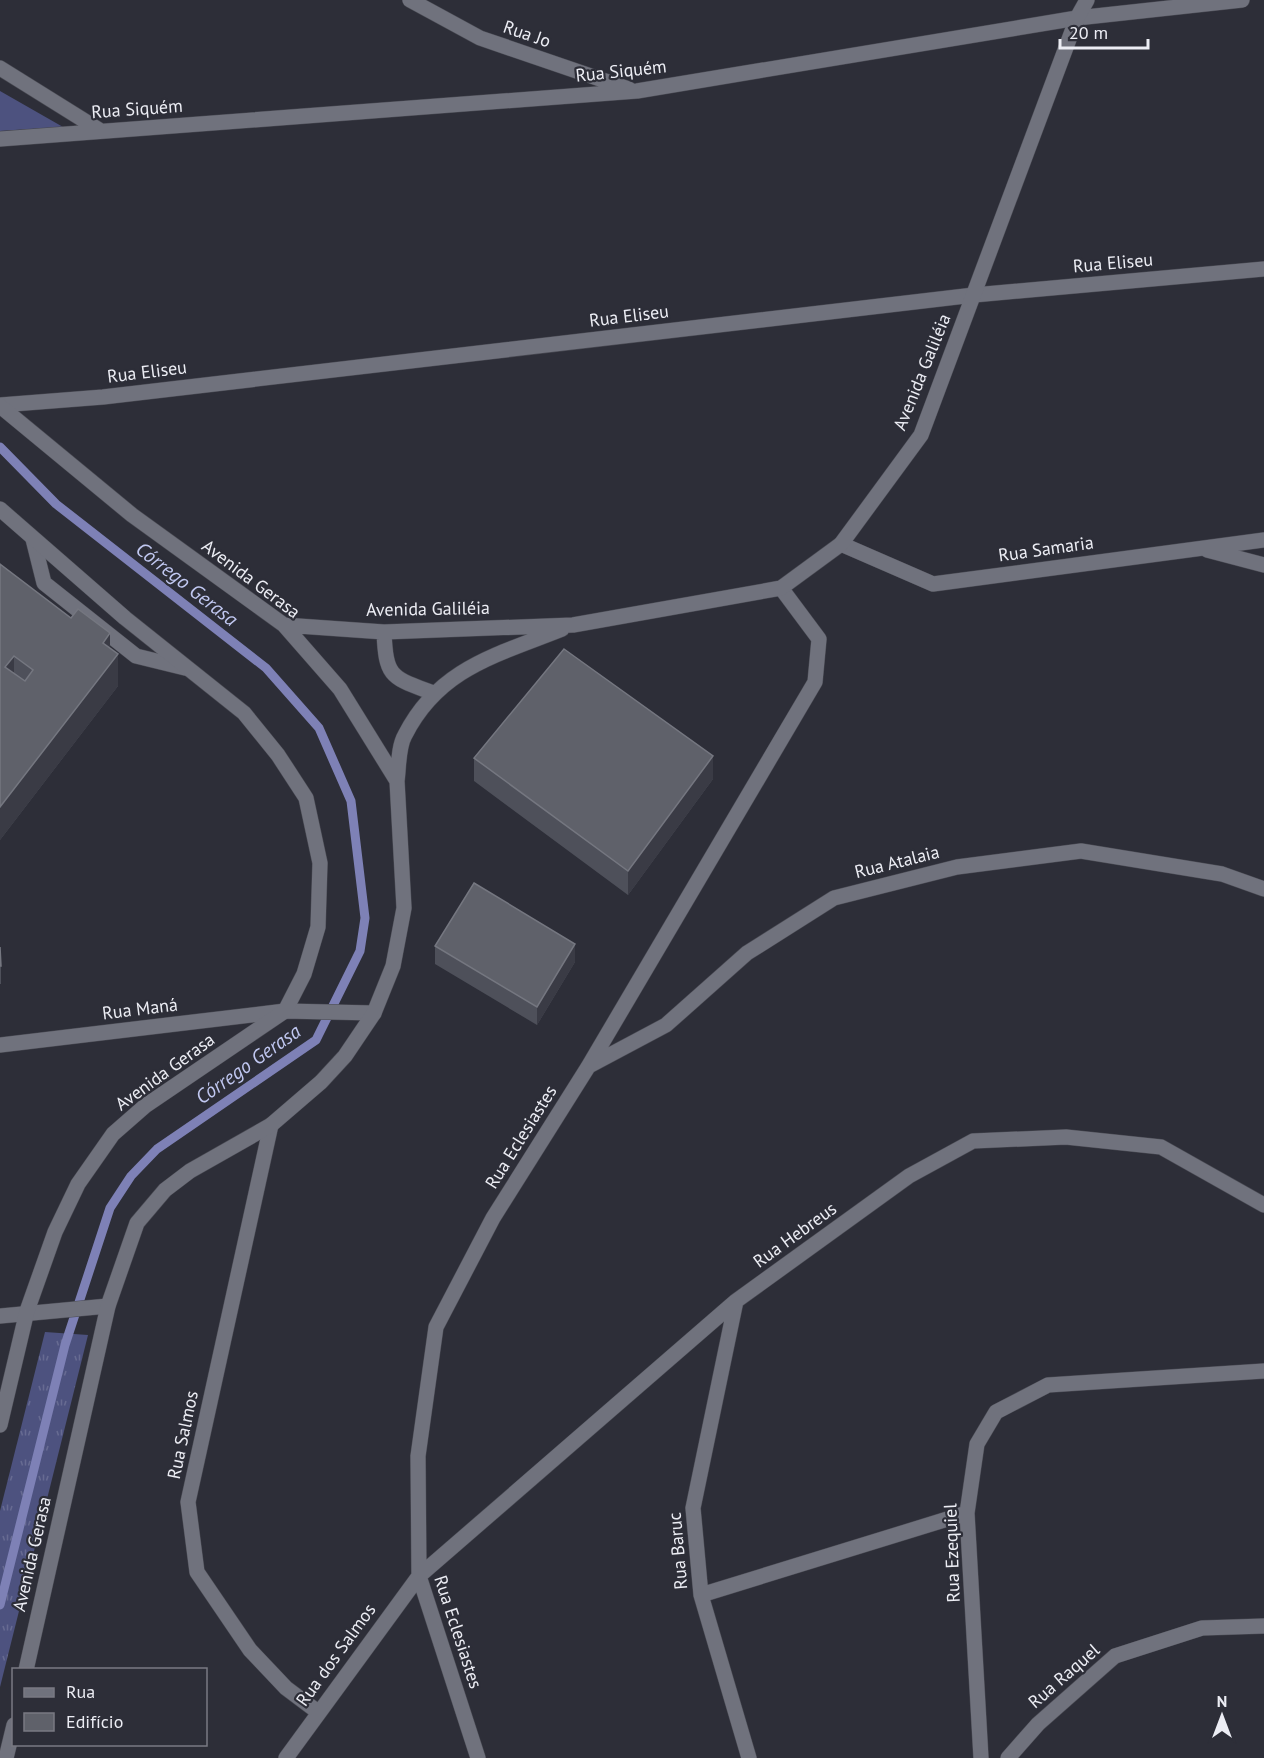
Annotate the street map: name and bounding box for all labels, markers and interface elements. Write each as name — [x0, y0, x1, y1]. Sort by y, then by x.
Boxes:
scale bar — [1060, 12, 1148, 50]
street label: Rua Jo — [500, 15, 554, 52]
text: 20 m — [1069, 21, 1108, 44]
street label: Rua Siquém — [574, 54, 668, 87]
street label: Rua Siquém — [91, 94, 183, 123]
street label: Rua Eliseu — [1072, 248, 1154, 277]
street label: Rua Eliseu — [588, 299, 670, 332]
street label: Avenida Galiléia — [888, 310, 955, 434]
street label: Rua Eliseu — [106, 355, 188, 388]
street label: Rua Samaria — [997, 530, 1095, 567]
street label: Avenida Gerasa — [198, 534, 305, 623]
water label: Córrego Gerasa — [131, 536, 244, 632]
street label: Avenida Galiléia — [366, 596, 490, 621]
street label: Rua Atalaia — [852, 840, 942, 883]
street label: Rua Maná — [101, 992, 179, 1025]
water label: Córrego Gerasa — [190, 1018, 306, 1110]
street label: Avenida Gerasa — [110, 1028, 219, 1115]
street label: Rua Eclesiastes — [480, 1081, 562, 1193]
street label: Rua Hebreus — [749, 1197, 841, 1273]
street label: Rua Salmos — [162, 1389, 203, 1481]
street label: Avenida Gerasa — [7, 1494, 56, 1614]
street label: Rua Ezequiel — [938, 1502, 965, 1603]
street label: Rua Baruc — [663, 1512, 692, 1591]
street label: Rua Eclesiastes — [429, 1572, 488, 1691]
street label: Rua dos Salmos — [291, 1599, 381, 1711]
street label: Rua Raquel — [1023, 1638, 1105, 1713]
legend — [12, 1668, 207, 1746]
text: Rua — [66, 1680, 95, 1703]
north arrow — [1192, 1686, 1252, 1746]
text: N — [1217, 1691, 1227, 1711]
text: Edifício — [66, 1710, 123, 1733]

